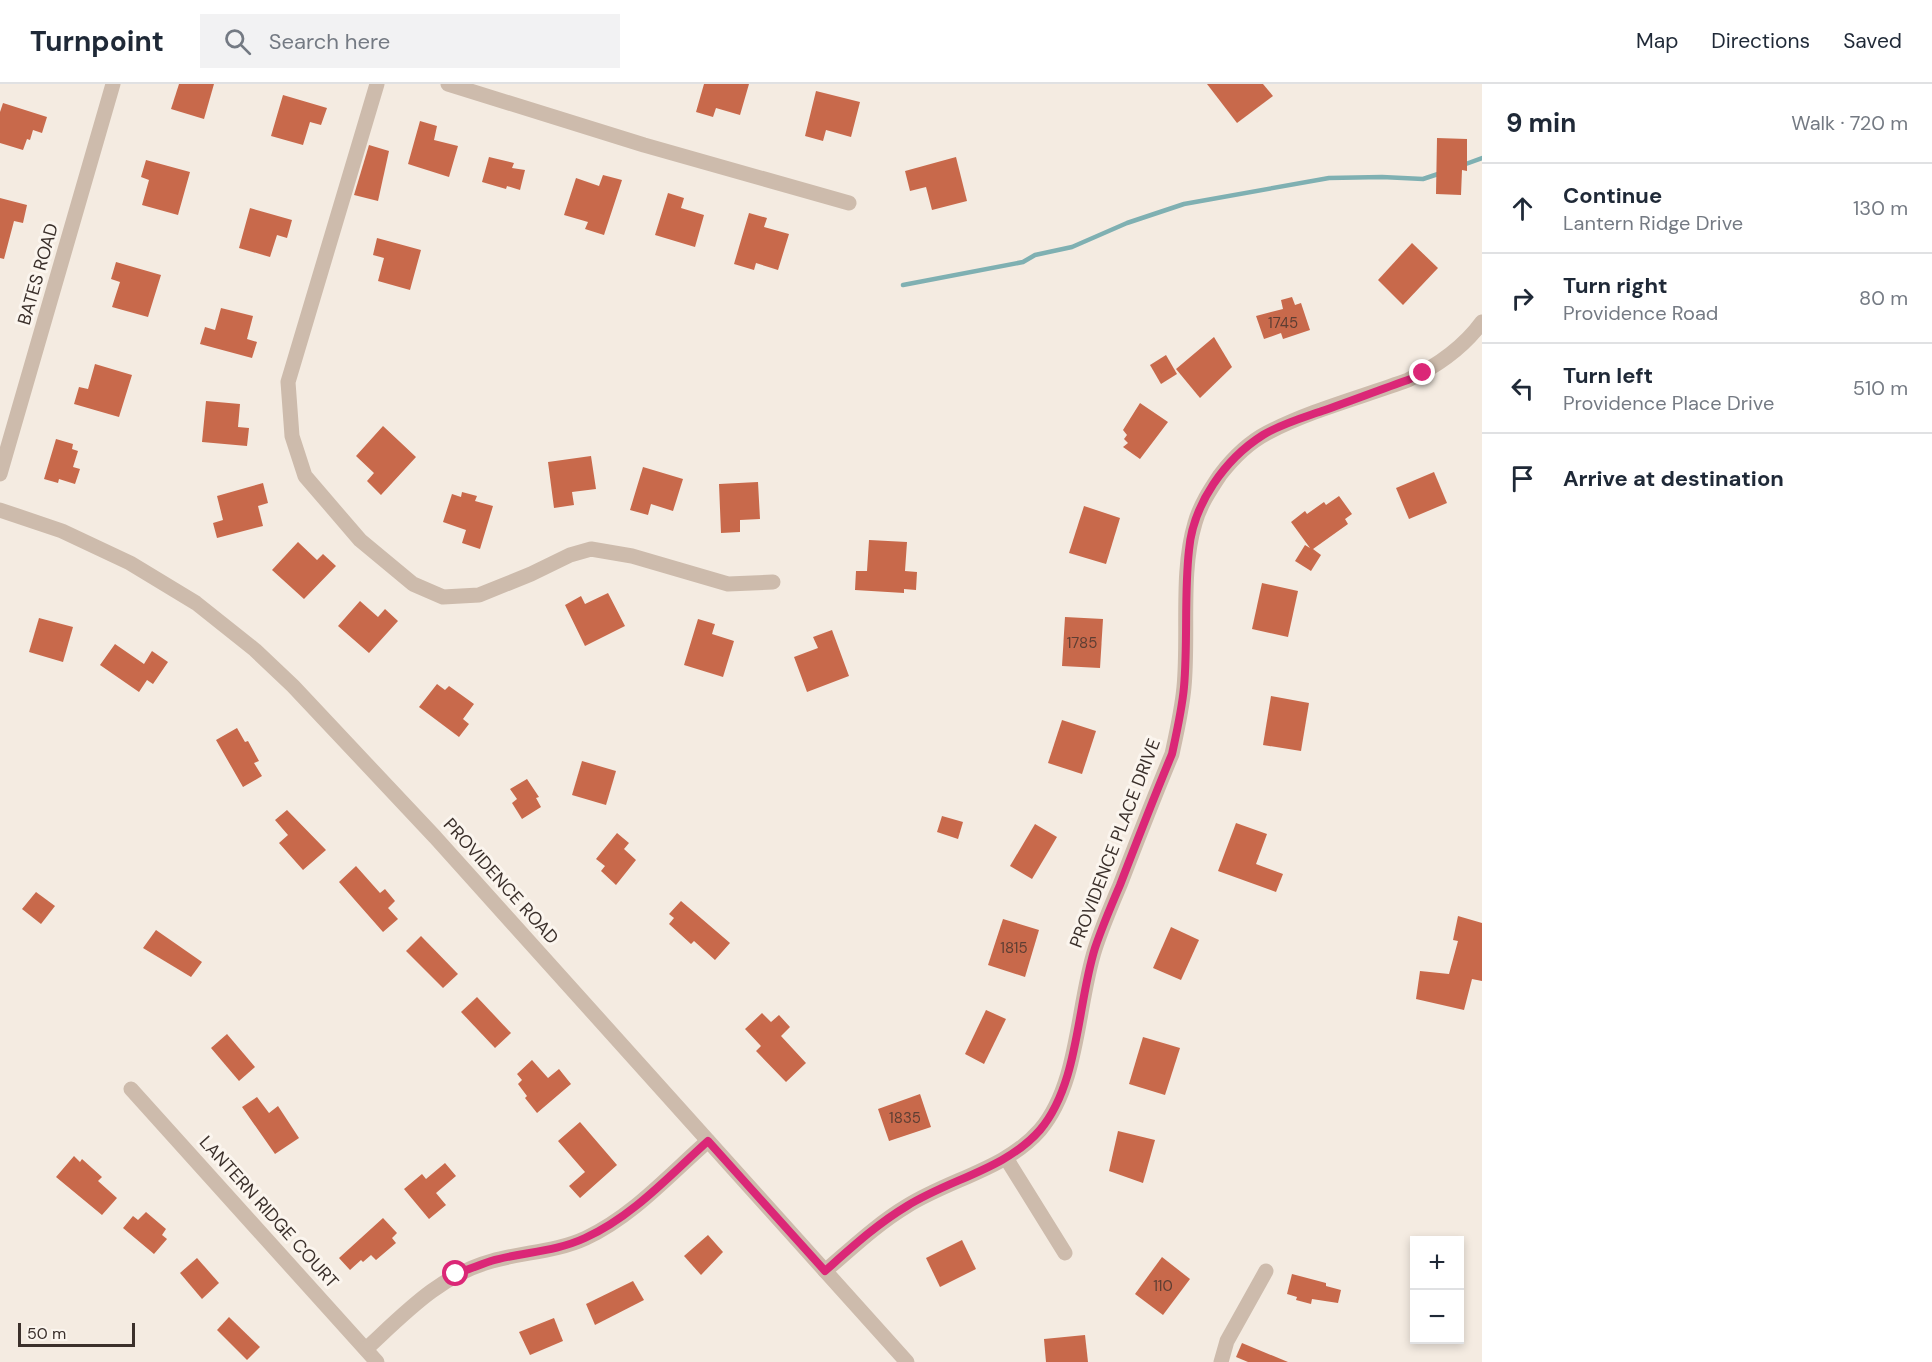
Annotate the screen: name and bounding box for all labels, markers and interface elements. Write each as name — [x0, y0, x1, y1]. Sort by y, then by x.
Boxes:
search box — [200, 14, 620, 68]
text: Turnpoint — [30, 23, 164, 60]
icon: search — [221, 25, 254, 58]
text: Search here — [269, 27, 390, 56]
text: Map — [1636, 27, 1678, 55]
text: Directions — [1711, 27, 1810, 55]
text: Saved — [1843, 27, 1902, 55]
text: 9 min — [1506, 106, 1576, 140]
text: Walk · 720 m — [1791, 110, 1908, 136]
text: Continue — [1563, 181, 1662, 210]
icon: ahead — [1506, 192, 1539, 225]
text: 130 m — [1853, 195, 1908, 221]
text: Lantern Ridge Drive — [1563, 210, 1743, 236]
street label: BATES ROAD — [12, 220, 64, 328]
text: Turn right — [1563, 271, 1668, 300]
icon: right — [1506, 282, 1539, 315]
text: 80 m — [1859, 285, 1908, 311]
text: Providence Road — [1563, 300, 1718, 326]
house number: 1745 — [1268, 313, 1298, 333]
route end — [1409, 359, 1435, 385]
text: Turn left — [1563, 361, 1653, 390]
icon: left — [1506, 372, 1539, 405]
text: 510 m — [1853, 375, 1908, 401]
text: Providence Place Drive — [1563, 390, 1774, 416]
icon: arrive — [1506, 462, 1539, 495]
text: Arrive at destination — [1563, 464, 1784, 493]
house number: 1785 — [1067, 633, 1097, 653]
street label: PROVIDENCE PLACE DRIVE — [1064, 735, 1166, 951]
street label: PROVIDENCE ROAD — [438, 813, 564, 949]
house number: 1815 — [1000, 938, 1028, 958]
house number: 1835 — [889, 1108, 921, 1128]
street label: LANTERN RIDGE COURT — [194, 1131, 344, 1293]
map controls — [1410, 1236, 1464, 1344]
button: + — [1410, 1236, 1464, 1290]
route start — [442, 1260, 468, 1286]
house number: 110 — [1153, 1276, 1173, 1296]
button: − — [1410, 1290, 1464, 1344]
scale bar — [18, 1320, 135, 1348]
text: 50 m — [27, 1323, 66, 1344]

